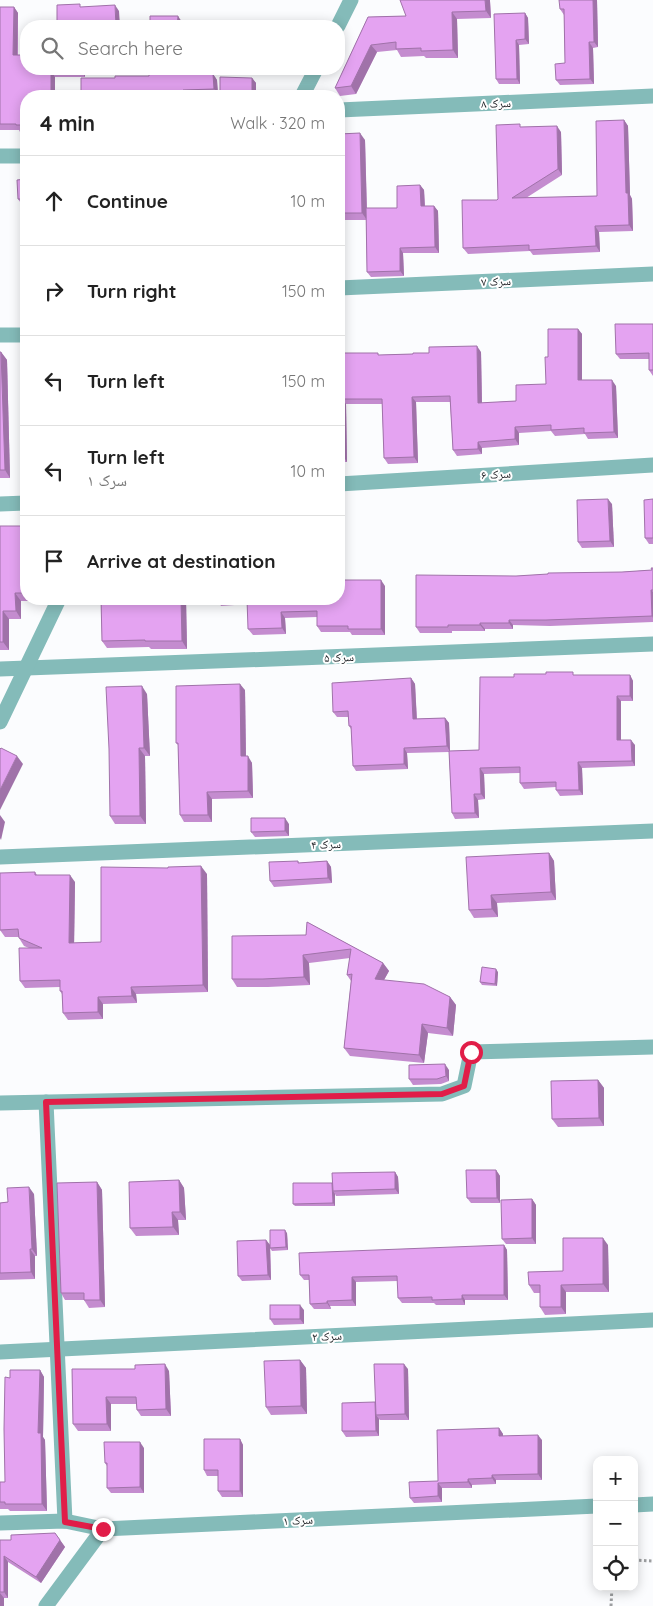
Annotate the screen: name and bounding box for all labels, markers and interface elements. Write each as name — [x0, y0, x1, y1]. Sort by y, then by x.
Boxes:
search box — [20, 20, 345, 75]
icon: search — [38, 34, 66, 62]
text: Search here — [78, 36, 183, 60]
street label: سرک ۸ — [481, 95, 511, 111]
text: 4 min — [40, 110, 95, 136]
text: Walk · 320 m — [230, 113, 325, 133]
icon: ahead — [40, 187, 68, 215]
text: Continue — [87, 189, 168, 213]
text: 10 m — [291, 191, 325, 211]
street label: سرک ۷ — [481, 273, 511, 289]
icon: right — [40, 277, 68, 305]
text: Turn right — [87, 279, 176, 303]
text: 150 m — [282, 281, 325, 301]
icon: left — [40, 367, 68, 395]
text: Turn left — [87, 369, 165, 393]
text: 150 m — [282, 371, 325, 391]
text: Turn left — [87, 445, 165, 469]
icon: left — [40, 457, 68, 485]
text: 10 m — [291, 461, 325, 481]
street label: سرک ۶ — [481, 466, 512, 482]
text: سرک ۱ — [87, 470, 127, 490]
icon: arrive — [40, 547, 68, 575]
text: Arrive at destination — [87, 549, 276, 573]
street label: سرک ۵ — [324, 649, 354, 665]
street label: سرک ۴ — [311, 836, 341, 852]
route start — [460, 1041, 483, 1064]
street label: سرک ۲ — [312, 1328, 343, 1344]
map controls — [593, 1456, 638, 1591]
button: + — [593, 1456, 638, 1501]
button: − — [593, 1501, 638, 1546]
street label: سرک ۱ — [283, 1512, 314, 1528]
route end — [92, 1518, 115, 1541]
button: locate — [593, 1546, 638, 1591]

